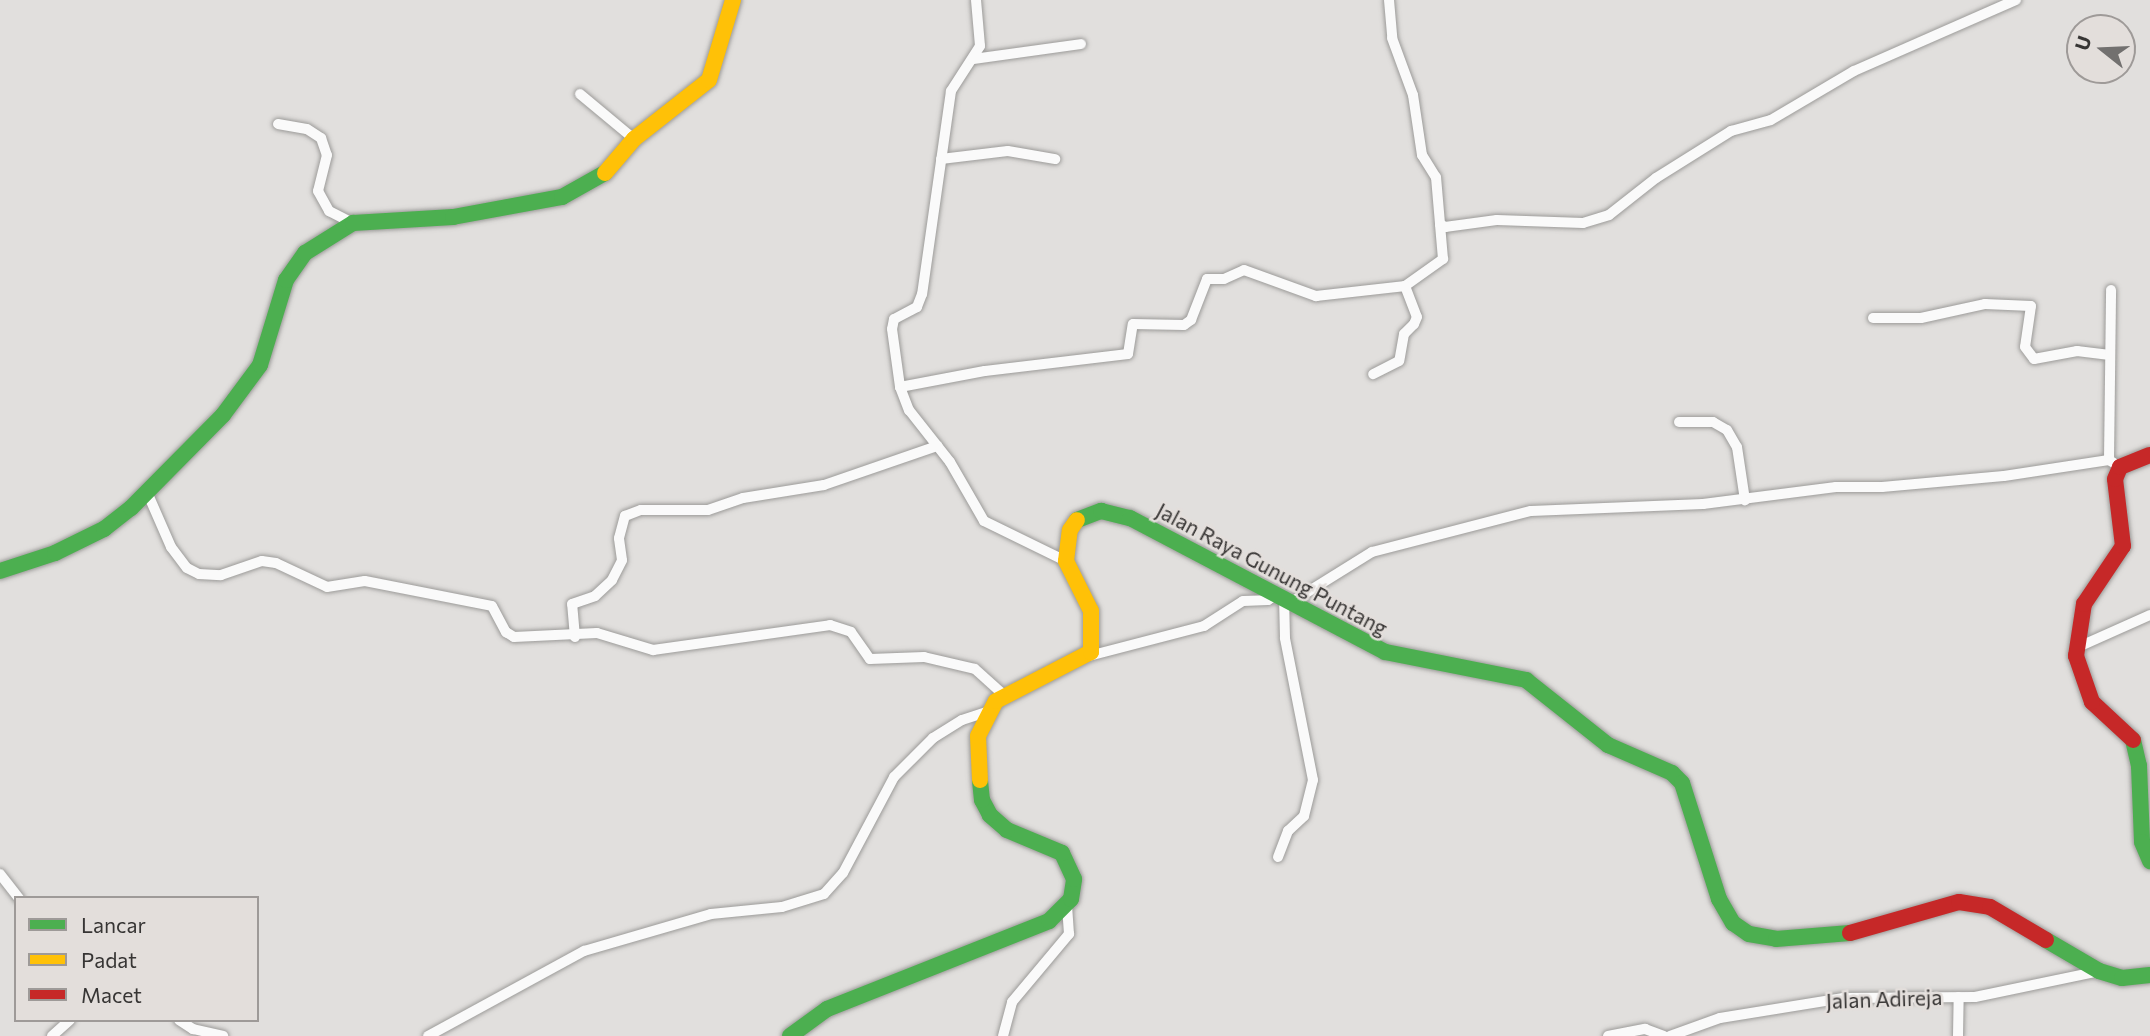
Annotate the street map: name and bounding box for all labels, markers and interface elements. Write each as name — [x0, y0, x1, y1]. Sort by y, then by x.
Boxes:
north arrow — [2066, 14, 2136, 84]
text: U — [2069, 33, 2096, 53]
street label: Jalan Raya Gunung Puntang — [1152, 497, 1392, 641]
legend — [14, 896, 259, 1022]
text: Lancar — [81, 912, 146, 937]
text: Padat — [81, 947, 137, 972]
text: Macet — [81, 982, 142, 1007]
street label: Jalan Adireja — [1825, 984, 1943, 1014]

